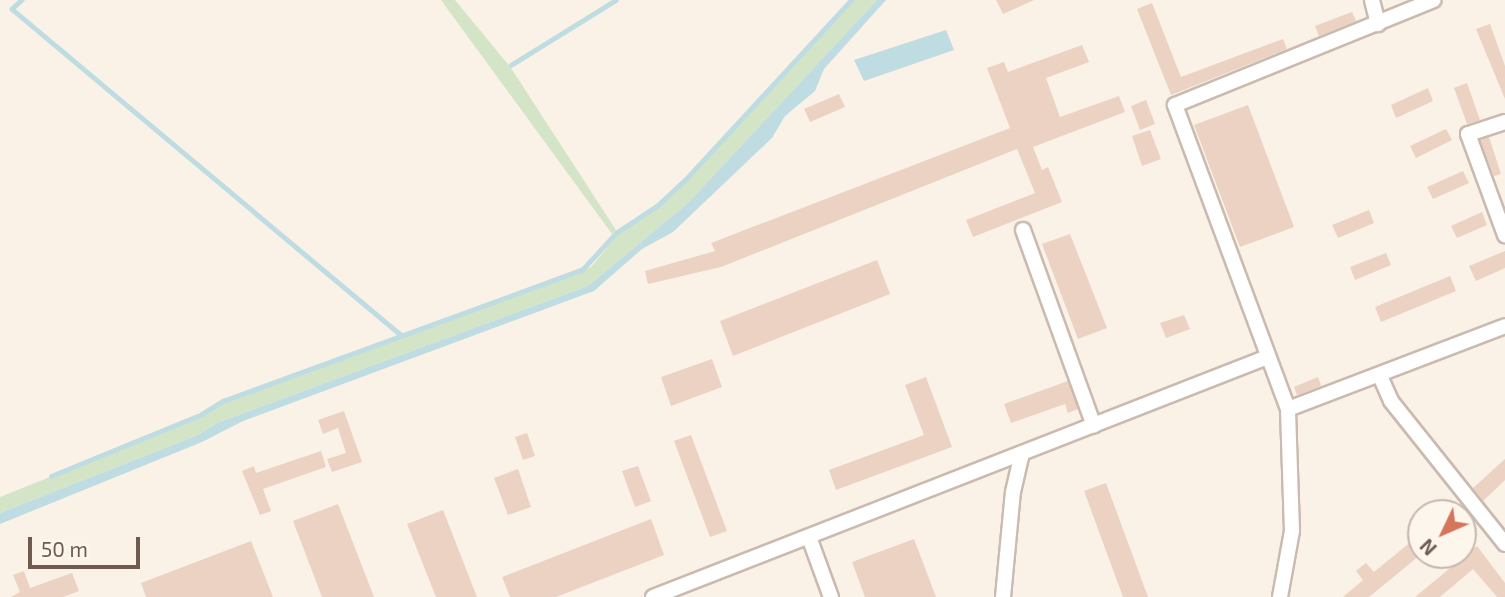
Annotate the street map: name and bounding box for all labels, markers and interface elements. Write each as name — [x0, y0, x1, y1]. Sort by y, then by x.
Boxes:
north arrow — [1407, 499, 1477, 569]
scale bar — [32, 524, 144, 568]
text: N — [1415, 535, 1441, 560]
text: 50 m — [41, 536, 88, 561]

